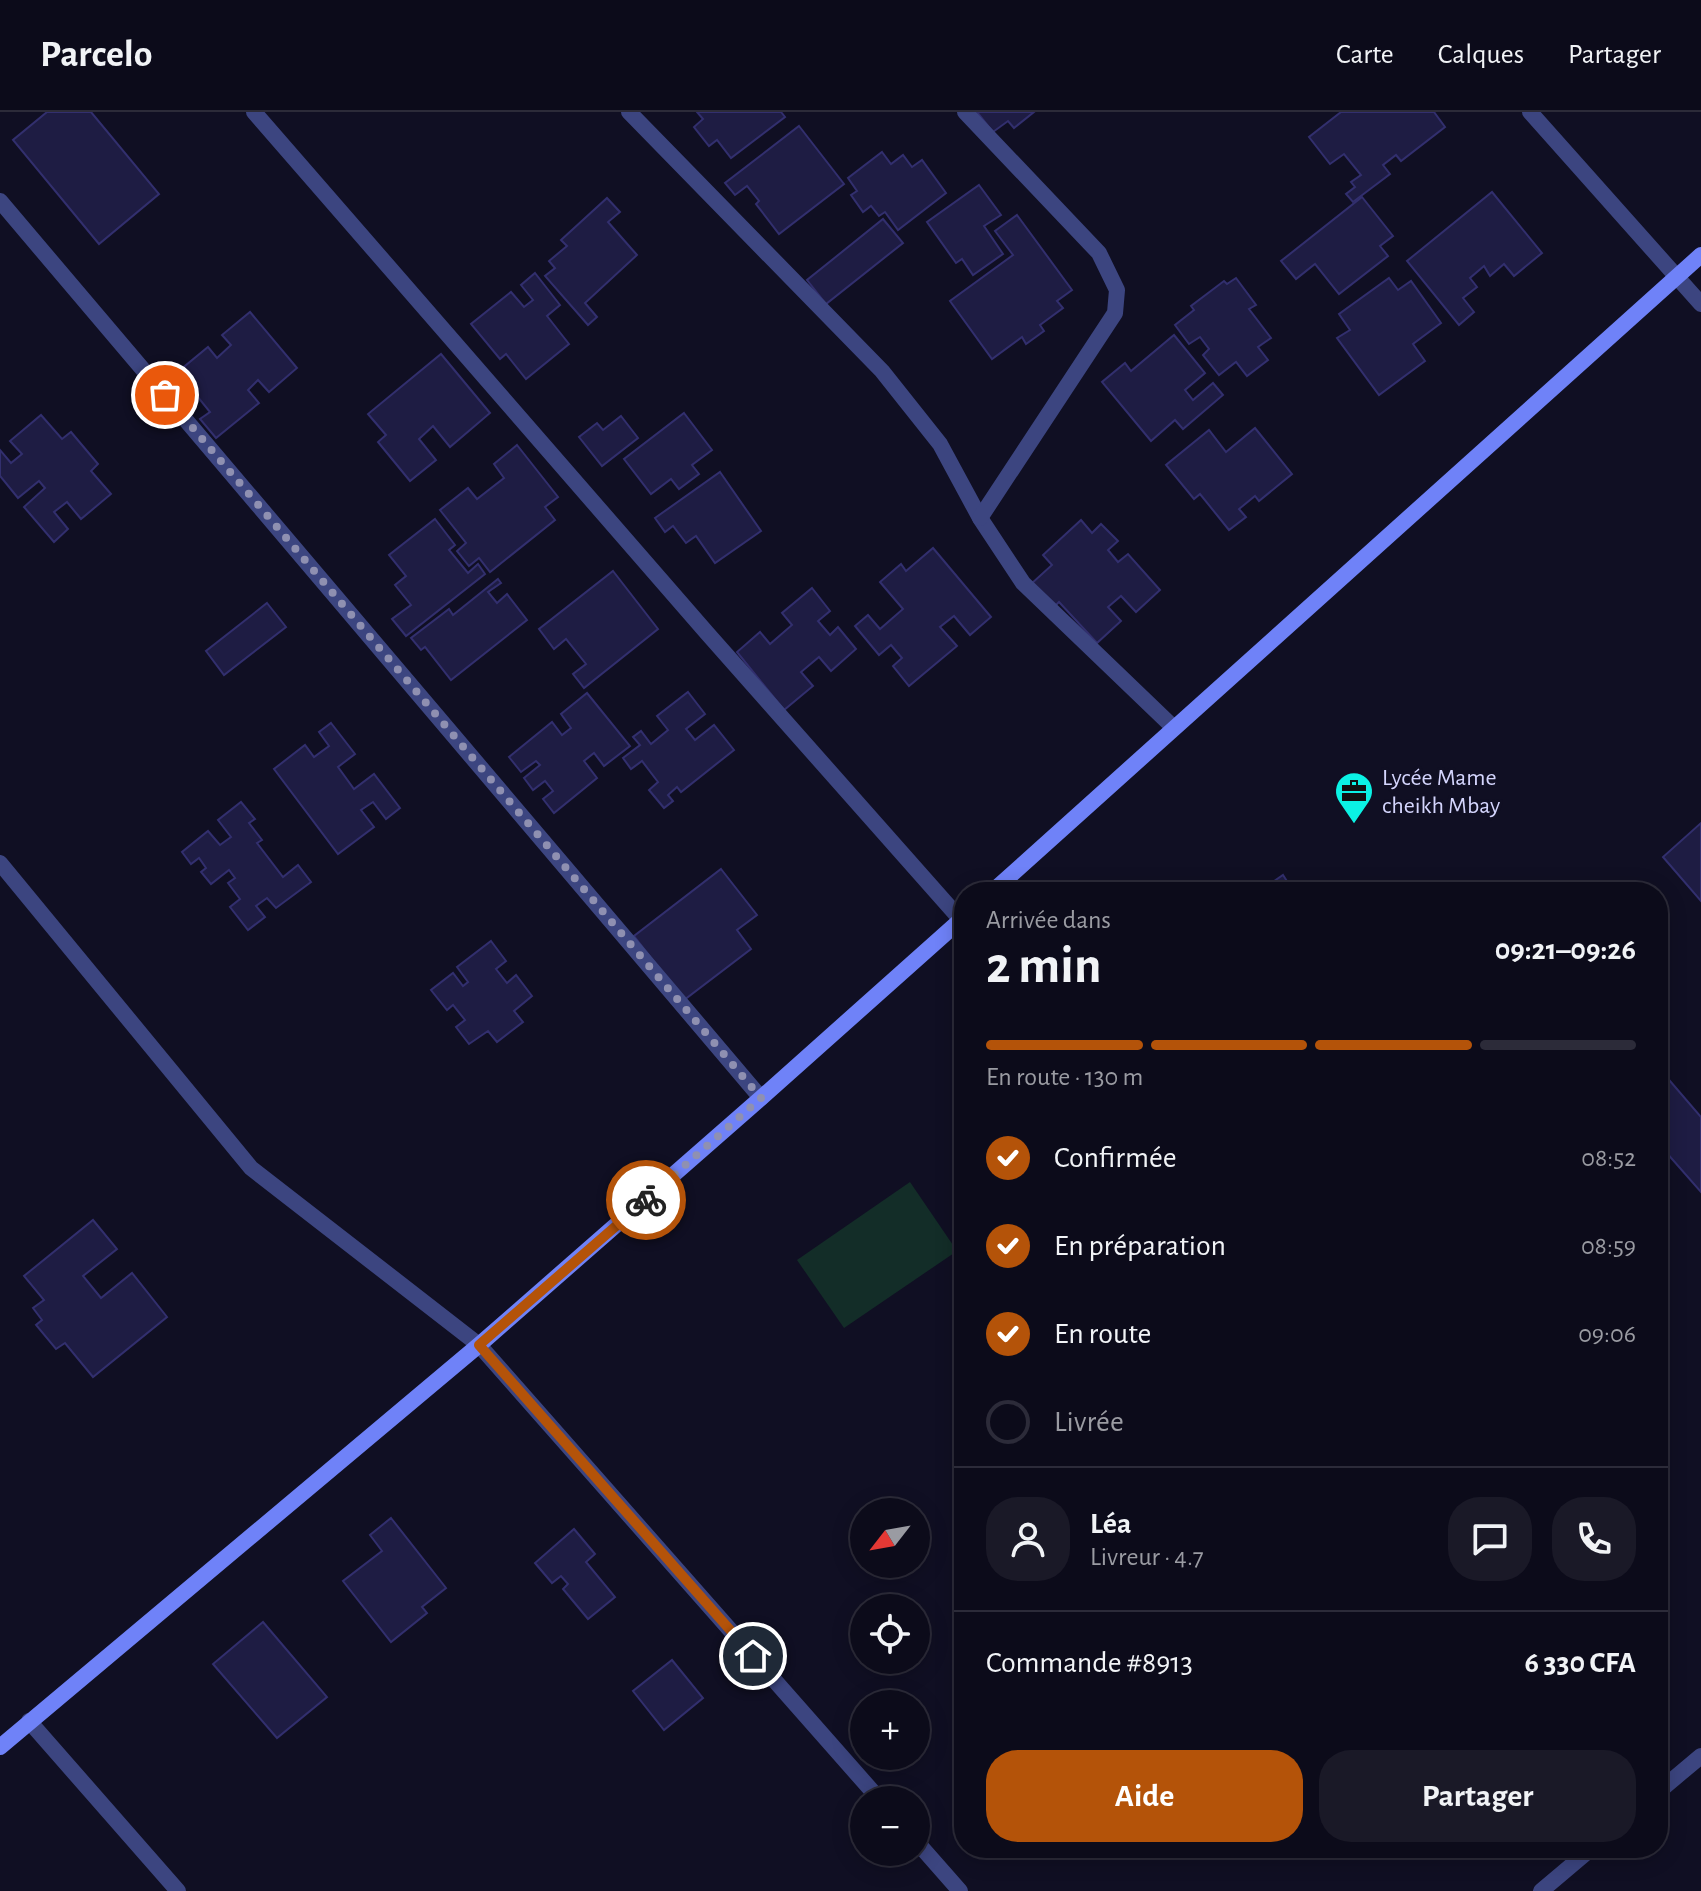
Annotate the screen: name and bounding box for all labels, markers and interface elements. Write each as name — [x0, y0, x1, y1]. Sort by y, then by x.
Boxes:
text: Parcelo — [40, 36, 153, 74]
text: Carte — [1336, 41, 1394, 69]
text: Calques — [1438, 41, 1524, 69]
text: Partager — [1568, 41, 1661, 69]
pin — [131, 361, 199, 429]
icon: bag — [143, 373, 187, 417]
place label: Lycée Mame cheikh Mbay — [1382, 766, 1500, 818]
office icon: Lycée Mame cheikh Mbay — [1333, 770, 1375, 825]
text: Arrivée dans — [986, 907, 1111, 933]
text: 09:21–09:26 — [1495, 935, 1636, 965]
text: 2 min — [986, 940, 1101, 992]
text: En route · 130 m — [986, 1064, 1143, 1090]
icon: check — [986, 1136, 1030, 1180]
text: Confirmée — [1054, 1143, 1177, 1173]
text: 08:52 — [1581, 1145, 1636, 1171]
courier — [606, 1160, 686, 1240]
icon: bike — [624, 1178, 668, 1222]
icon: check — [986, 1224, 1030, 1268]
text: En préparation — [1054, 1231, 1226, 1261]
text: 08:59 — [1581, 1233, 1636, 1259]
icon: check — [986, 1312, 1030, 1356]
text: En route — [1054, 1319, 1151, 1349]
text: 09:06 — [1578, 1321, 1636, 1347]
text: Livrée — [1054, 1407, 1124, 1437]
button: person — [986, 1497, 1070, 1581]
button: chat — [1448, 1497, 1532, 1581]
button: phone — [1552, 1497, 1636, 1581]
north arrow — [850, 1498, 930, 1578]
map controls — [850, 1498, 930, 1866]
text: Léa — [1090, 1509, 1131, 1539]
text: Livreur · 4.7 — [1090, 1544, 1204, 1570]
button: locate — [850, 1594, 930, 1674]
pin — [719, 1622, 787, 1690]
icon: home — [731, 1634, 775, 1678]
text: Commande #8913 — [986, 1648, 1193, 1678]
text: 6 330 CFA — [1525, 1648, 1636, 1678]
button: + — [850, 1690, 930, 1770]
button: Aide — [986, 1750, 1303, 1842]
button: Partager — [1319, 1750, 1636, 1842]
button: − — [850, 1786, 930, 1866]

